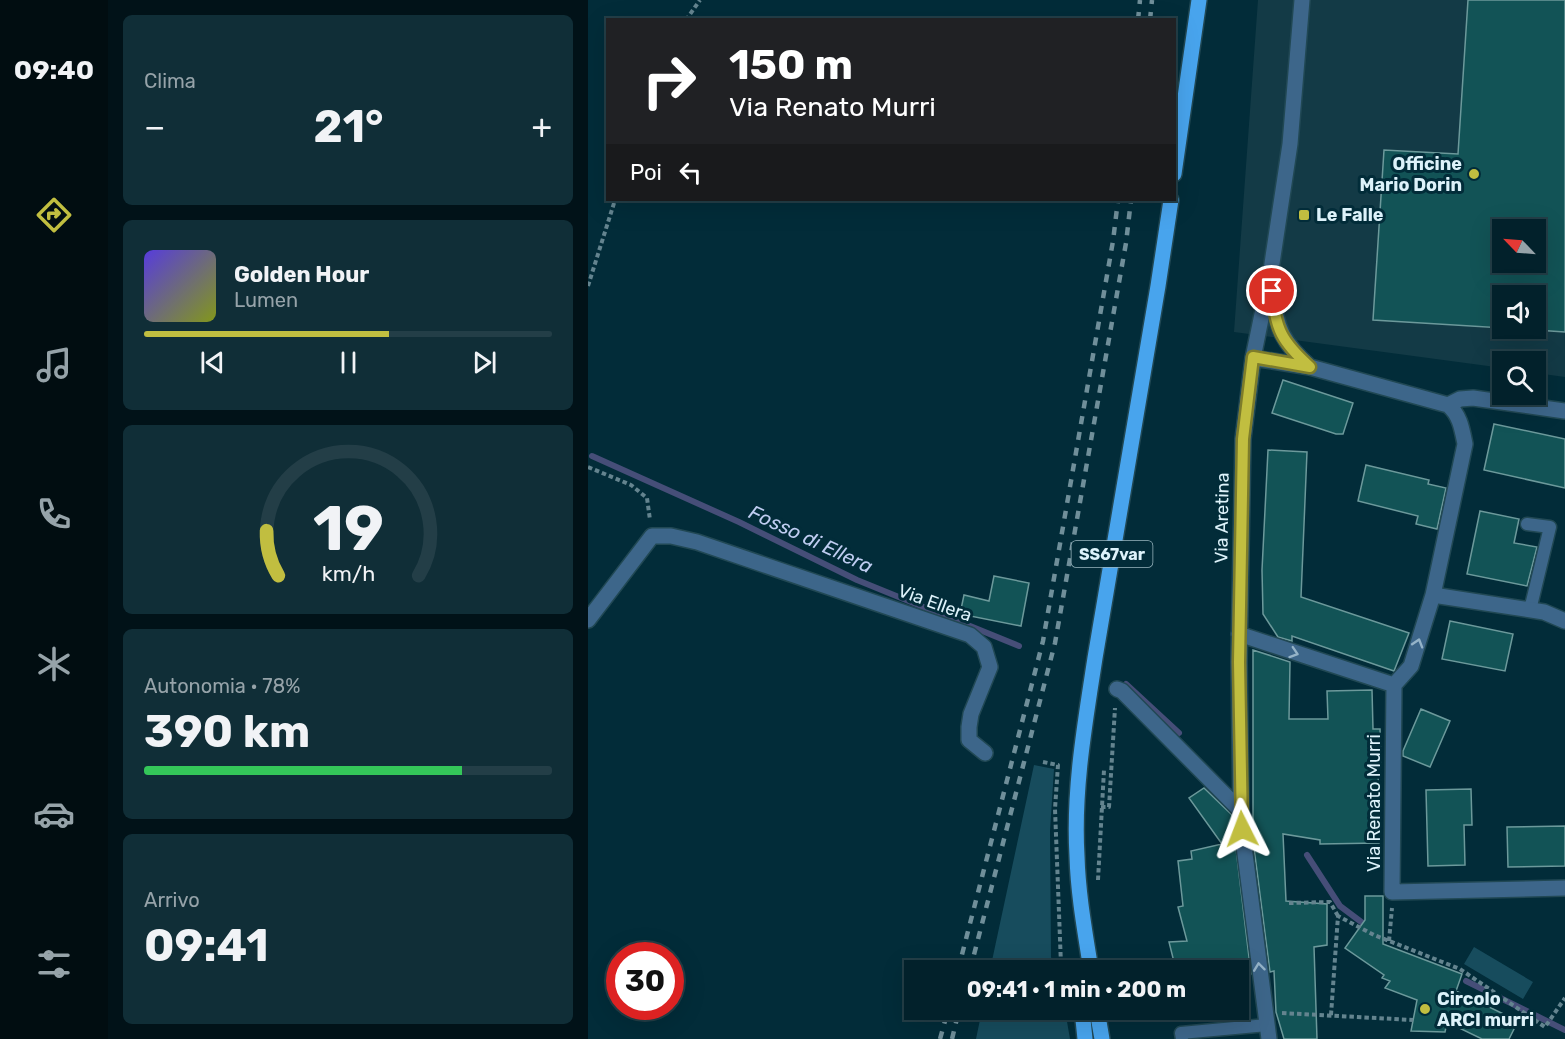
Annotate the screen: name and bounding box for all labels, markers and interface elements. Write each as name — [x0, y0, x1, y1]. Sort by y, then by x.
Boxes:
text: 150 m — [729, 40, 853, 90]
icon: right — [630, 42, 708, 120]
text: 09:40 — [14, 54, 94, 86]
text: Clima — [144, 69, 196, 93]
text: Via Renato Murri — [729, 91, 936, 123]
text: 21° — [313, 100, 384, 153]
text: − — [144, 107, 165, 146]
text: + — [531, 107, 552, 146]
place label: Officine Mario Dorin — [1360, 153, 1462, 196]
icon: left — [674, 156, 707, 189]
text: Poi — [630, 159, 662, 186]
marker: Officine Mario Dorin — [1467, 167, 1481, 181]
icon: directions — [33, 194, 75, 236]
place label: Le Falle — [1316, 204, 1384, 226]
marker: Le Falle — [1297, 208, 1311, 222]
north arrow — [1492, 219, 1546, 273]
map controls — [1492, 219, 1546, 405]
text: Golden Hour — [234, 261, 369, 288]
pin — [1246, 265, 1297, 316]
icon: arrive — [1255, 274, 1288, 307]
button: sound — [1492, 285, 1546, 339]
text: Lumen — [234, 288, 298, 312]
icon: music — [33, 344, 75, 386]
icon: previous — [196, 346, 229, 379]
icon: pause — [332, 346, 365, 379]
icon: next — [468, 346, 501, 379]
button: search — [1492, 351, 1546, 405]
street label: Via Aretina — [1210, 472, 1234, 564]
icon: phone — [33, 493, 75, 535]
text: 19 — [312, 493, 384, 567]
water label: Fosso di Ellera — [745, 500, 877, 578]
road number: SS67var — [1072, 541, 1152, 567]
text: km/h — [321, 562, 375, 587]
street label: Via Ellera — [895, 580, 975, 626]
one-way arrow — [1411, 638, 1423, 649]
icon: climate — [33, 643, 75, 685]
one-way arrow — [1289, 645, 1299, 658]
text: Autonomia · 78% — [144, 674, 300, 698]
text: 390 km — [144, 705, 310, 758]
street label: Via Renato Murri — [1363, 734, 1385, 872]
icon: car — [33, 793, 75, 835]
position arrow — [1210, 797, 1274, 861]
text: Arrivo — [144, 888, 200, 912]
text: 09:41 — [144, 919, 269, 972]
speed limit sign: 30 — [606, 942, 684, 1020]
icon: filters — [33, 943, 75, 985]
one-way arrow — [1253, 962, 1266, 971]
text: 09:41 · 1 min · 200 m — [967, 976, 1186, 1003]
place label: Circolo ARCI murri — [1437, 988, 1534, 1031]
marker: Circolo ARCI murri — [1418, 1002, 1432, 1016]

